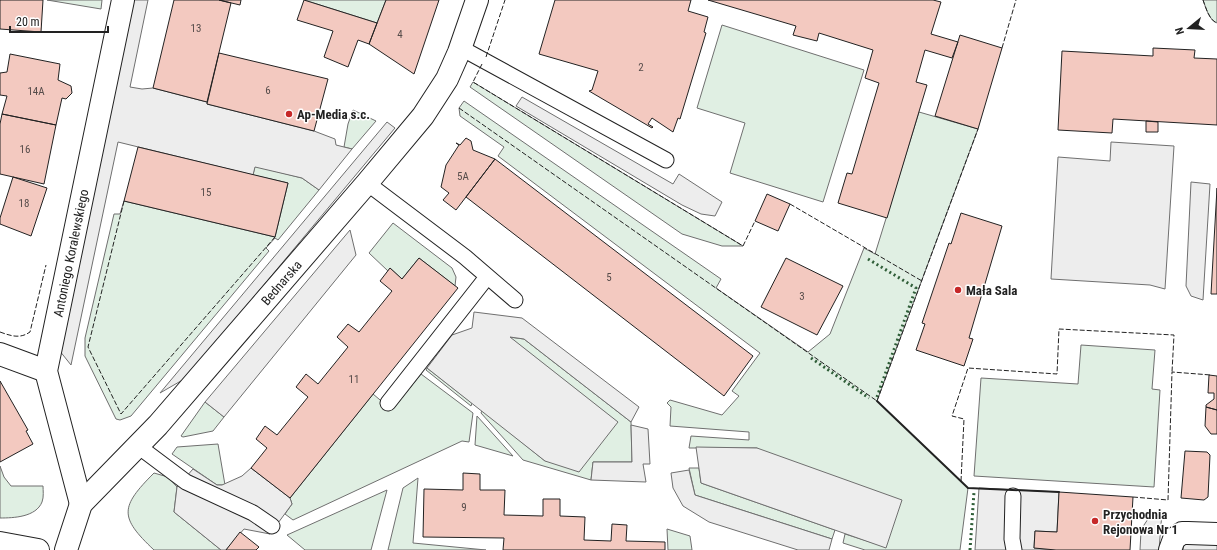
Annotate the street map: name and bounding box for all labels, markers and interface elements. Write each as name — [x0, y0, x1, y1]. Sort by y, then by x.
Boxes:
scale bar — [10, 8, 108, 34]
north arrow — [1169, 8, 1209, 48]
text: 20 m — [16, 15, 40, 29]
house number: 13 — [191, 22, 201, 35]
text: N — [1173, 25, 1187, 36]
house number: 4 — [397, 28, 403, 41]
house number: 2 — [638, 61, 644, 74]
house number: 6 — [265, 84, 271, 97]
house number: 14A — [27, 85, 45, 98]
place label: Ap-Media s.c. — [297, 107, 370, 122]
marker: Ap-Media s.c. — [284, 109, 294, 119]
house number: 16 — [20, 143, 30, 156]
house number: 5A — [457, 170, 470, 183]
house number: 15 — [201, 186, 211, 199]
street label: Antoniego Koralewskiego — [50, 188, 92, 318]
house number: 18 — [19, 197, 29, 210]
street label: Bednarska — [258, 257, 305, 308]
house number: 5 — [606, 271, 612, 284]
place label: Mała Sala — [966, 283, 1017, 298]
marker: Mała Sala — [953, 285, 963, 295]
house number: 3 — [799, 290, 805, 303]
house number: 11 — [349, 373, 359, 386]
house number: 9 — [461, 501, 467, 514]
place label: Przychodnia Rejonowa Nr 1 — [1103, 507, 1178, 537]
marker: Przychodnia Rejonowa Nr 1 — [1090, 516, 1100, 526]

